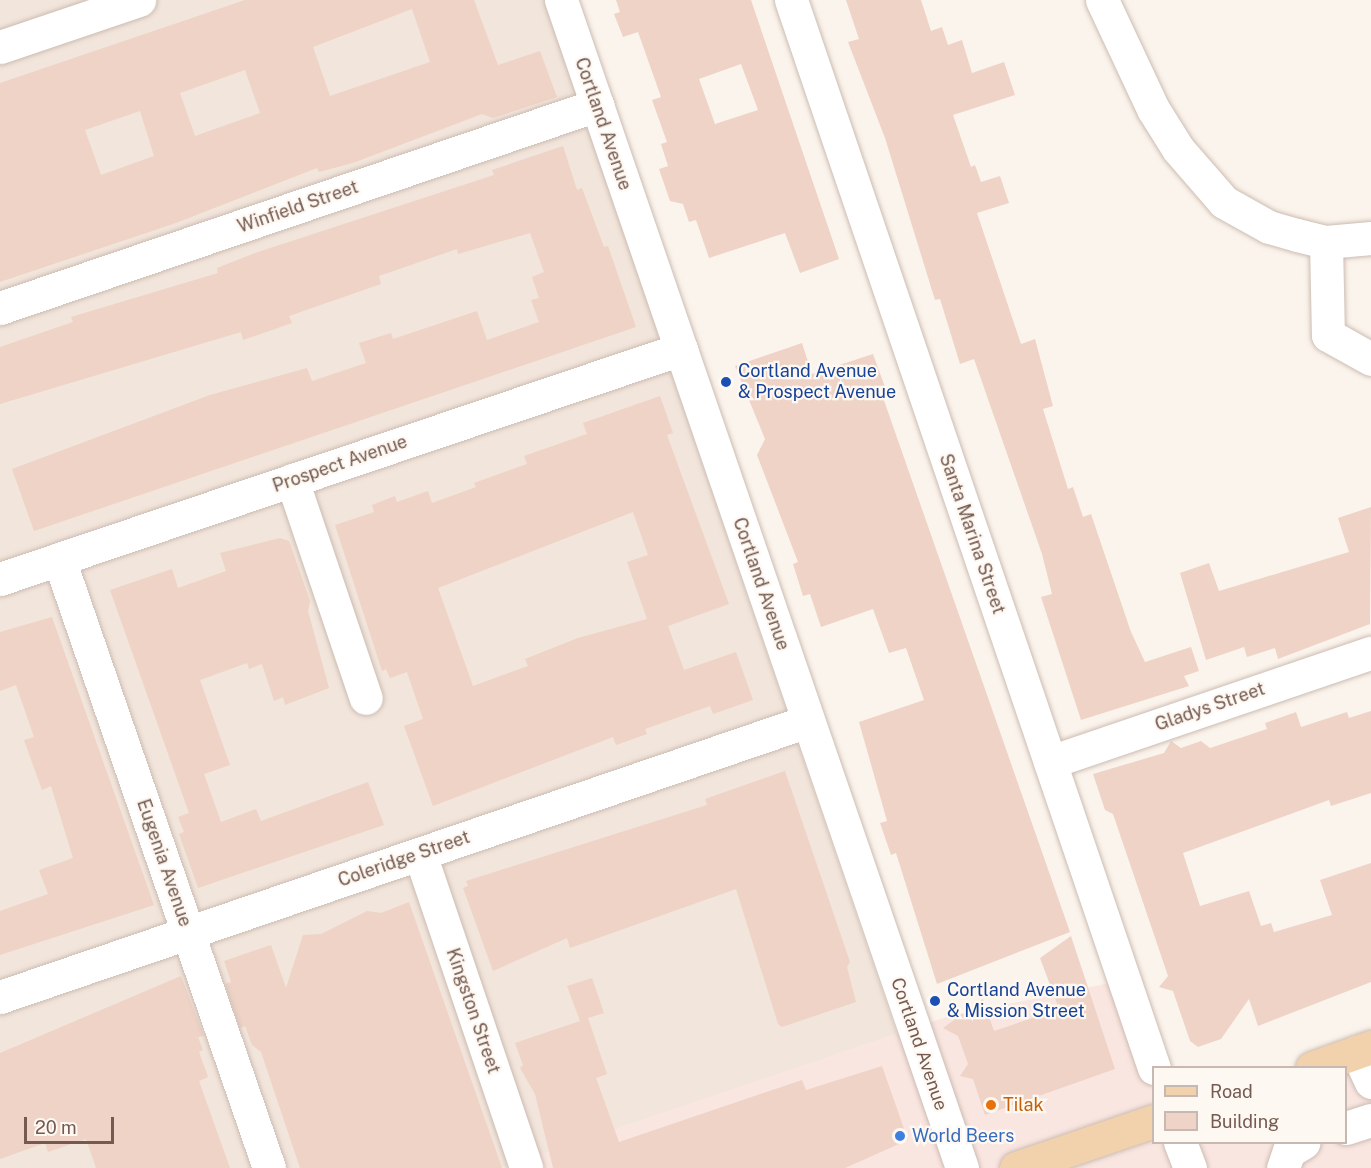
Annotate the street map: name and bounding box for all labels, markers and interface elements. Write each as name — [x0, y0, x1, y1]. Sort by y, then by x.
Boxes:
street label: Cortland Avenue — [570, 55, 636, 193]
street label: Winfield Street — [235, 176, 361, 238]
place label: Cortland Avenue & Prospect Avenue — [738, 361, 896, 404]
marker: Cortland Avenue & Prospect Avenue — [719, 375, 733, 389]
street label: Prospect Avenue — [270, 431, 410, 497]
street label: Santa Marina Street — [934, 451, 1010, 617]
street label: Cortland Avenue — [728, 515, 794, 653]
street label: Gladys Street — [1152, 678, 1268, 736]
street label: Eugenia Avenue — [132, 796, 196, 930]
street label: Coleridge Street — [335, 826, 473, 892]
street label: Kingston Street — [441, 945, 505, 1077]
street label: Cortland Avenue — [886, 975, 952, 1113]
place label: Cortland Avenue & Mission Street — [947, 980, 1086, 1022]
marker: Cortland Avenue & Mission Street — [928, 994, 942, 1008]
legend — [1152, 1066, 1347, 1144]
text: Road — [1210, 1081, 1253, 1102]
place label: Tilak — [1003, 1094, 1044, 1116]
marker: Tilak — [984, 1098, 998, 1112]
scale bar — [27, 1105, 117, 1143]
text: Building — [1210, 1111, 1279, 1132]
text: 20 m — [35, 1117, 77, 1138]
place label: World Beers — [912, 1125, 1014, 1147]
marker: World Beers — [893, 1129, 907, 1143]

